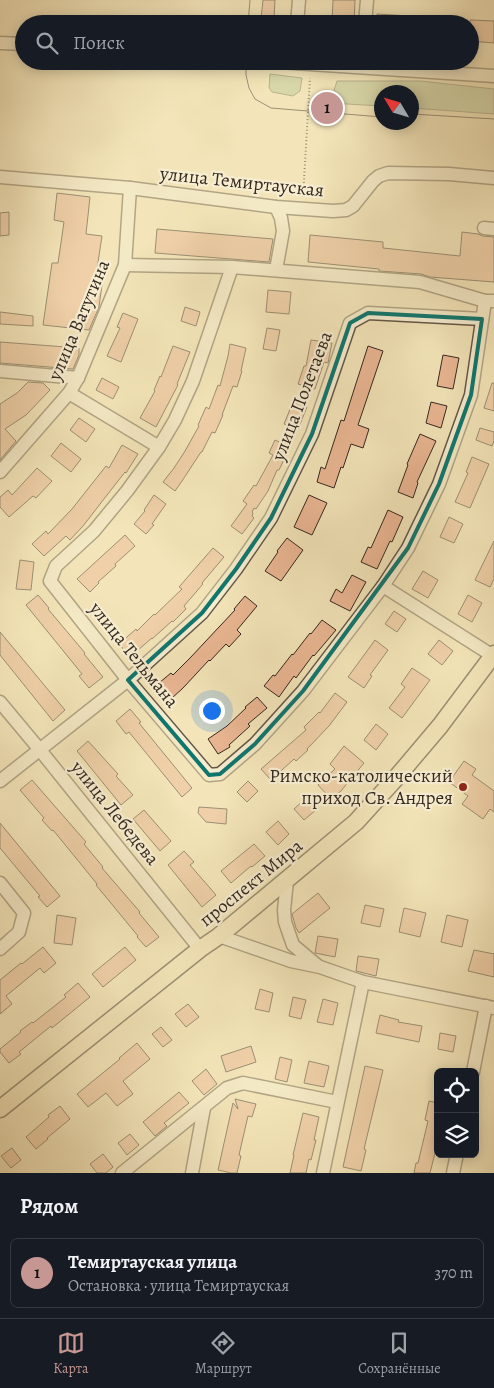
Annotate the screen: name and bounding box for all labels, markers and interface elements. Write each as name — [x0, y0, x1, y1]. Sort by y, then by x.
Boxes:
search box — [15, 15, 479, 70]
icon: search — [33, 29, 61, 57]
text: Поиск — [73, 30, 125, 56]
north arrow — [374, 85, 419, 130]
pin: 1 — [311, 89, 343, 127]
street label: улица Темиртауская — [158, 160, 325, 204]
street label: улица Ватутина — [41, 255, 116, 385]
street label: улица Полетаева — [265, 327, 339, 465]
street label: улица Тельмана — [83, 596, 185, 714]
your location — [199, 698, 225, 724]
street label: улица Лебедева — [64, 755, 165, 871]
place label: Римско-католический приход Св. Андрея — [269, 763, 453, 811]
marker: Римско-католический приход Св. Андрея — [457, 781, 469, 793]
street label: проспект Мира — [194, 833, 308, 933]
map controls — [434, 1068, 479, 1158]
button: locate — [434, 1068, 479, 1113]
button: layers — [434, 1113, 479, 1158]
text: Рядом — [20, 1192, 78, 1220]
text: Темиртауская улица — [68, 1249, 237, 1275]
text: 1 — [34, 1262, 40, 1284]
text: 370 m — [435, 1262, 473, 1284]
text: Остановка · улица Темиртауская — [68, 1275, 289, 1297]
tab: Карта — [53, 1329, 89, 1378]
tab: Маршрут — [195, 1329, 252, 1378]
tab: Сохранённые — [358, 1329, 441, 1378]

